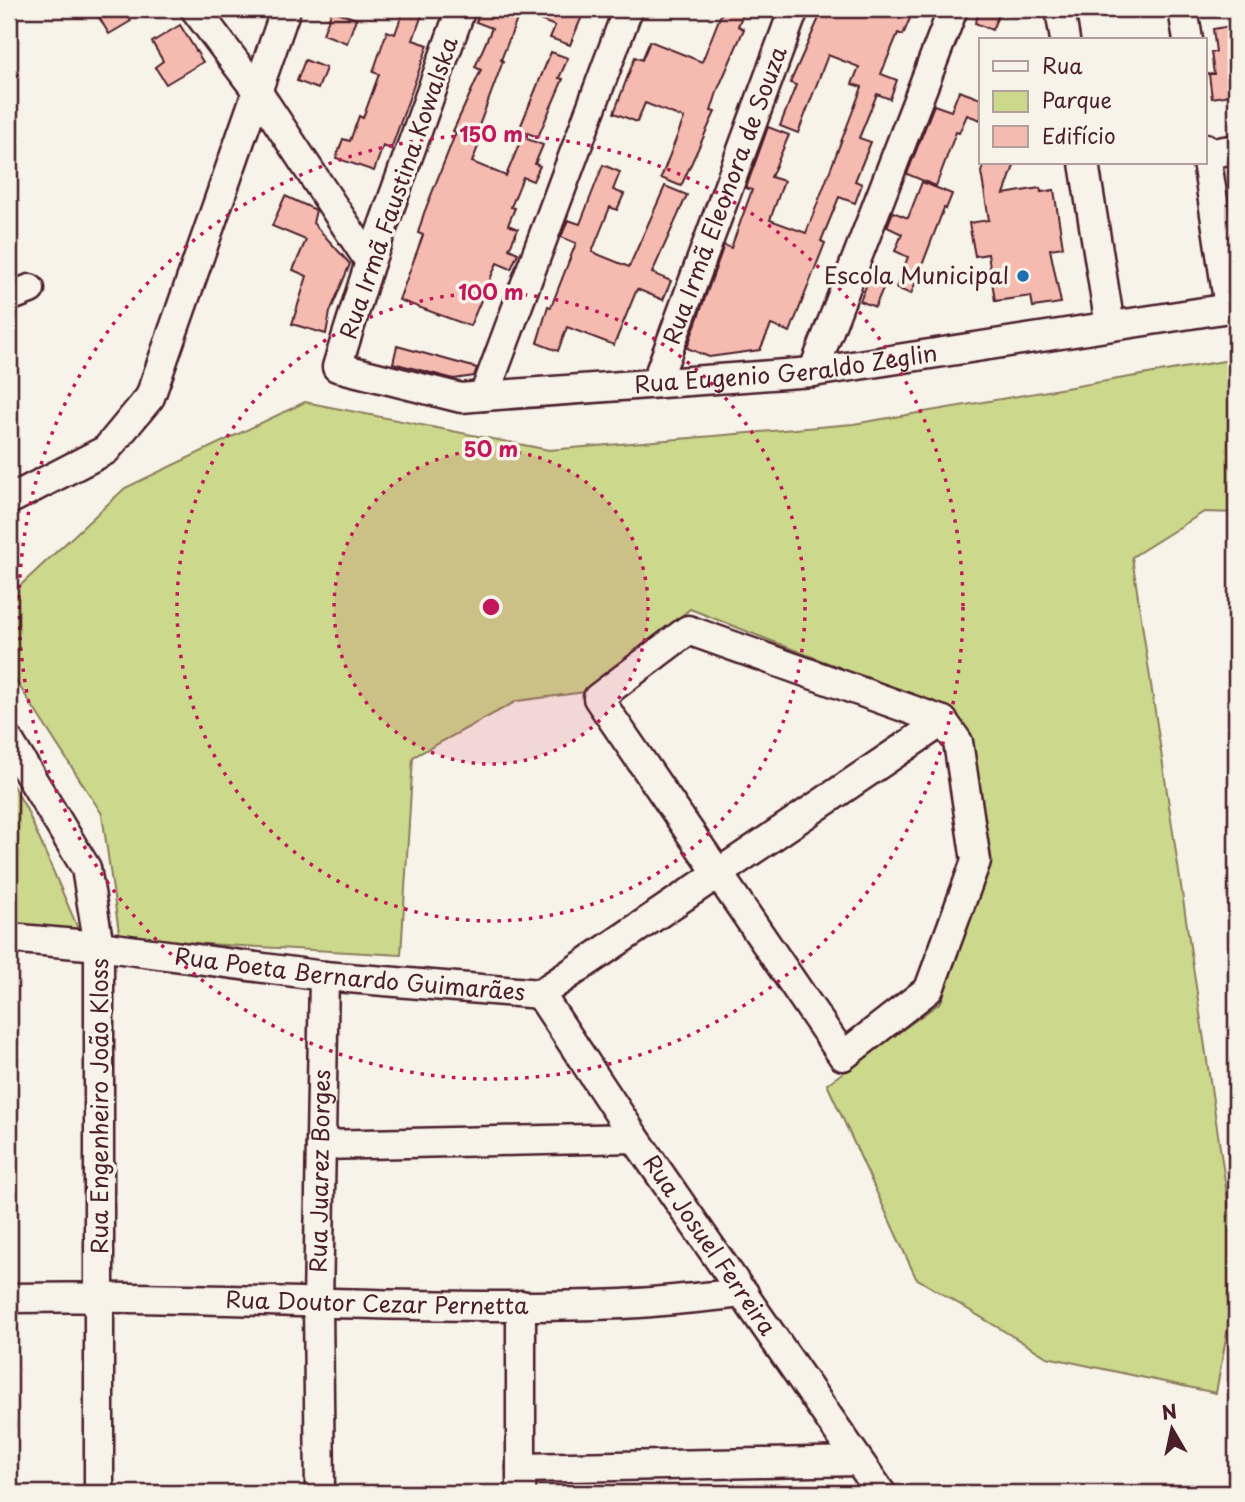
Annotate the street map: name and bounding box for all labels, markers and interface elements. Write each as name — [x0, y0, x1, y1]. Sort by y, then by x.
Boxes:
street label: Rua Irmã Faustina Kowalska — [329, 31, 466, 343]
legend — [979, 38, 1206, 164]
street label: Rua Irmã Eleonora de Souza — [653, 40, 795, 349]
text: Rua — [1042, 49, 1083, 81]
text: Parque — [1042, 83, 1112, 115]
text: 150 m — [459, 117, 523, 149]
text: Edifício — [1042, 119, 1116, 151]
place label: Escola Municipal — [824, 257, 1009, 292]
marker: Escola Municipal — [1015, 268, 1031, 284]
text: 100 m — [458, 275, 524, 307]
street label: Rua Eugenio Geraldo Zeglin — [633, 334, 940, 401]
text: 50 m — [464, 432, 518, 464]
centre of rings — [479, 595, 503, 619]
street label: Rua Poeta Bernardo Guimarães — [173, 937, 527, 1009]
street label: Rua Engenheiro João Kloss — [81, 958, 116, 1254]
street label: Rua Juarez Borges — [300, 1069, 338, 1273]
street label: Rua Josuel Ferreira — [635, 1147, 786, 1342]
street label: Rua Doutor Cezar Pernetta — [225, 1281, 529, 1322]
north arrow — [1136, 1394, 1206, 1464]
text: N — [1160, 1396, 1179, 1426]

